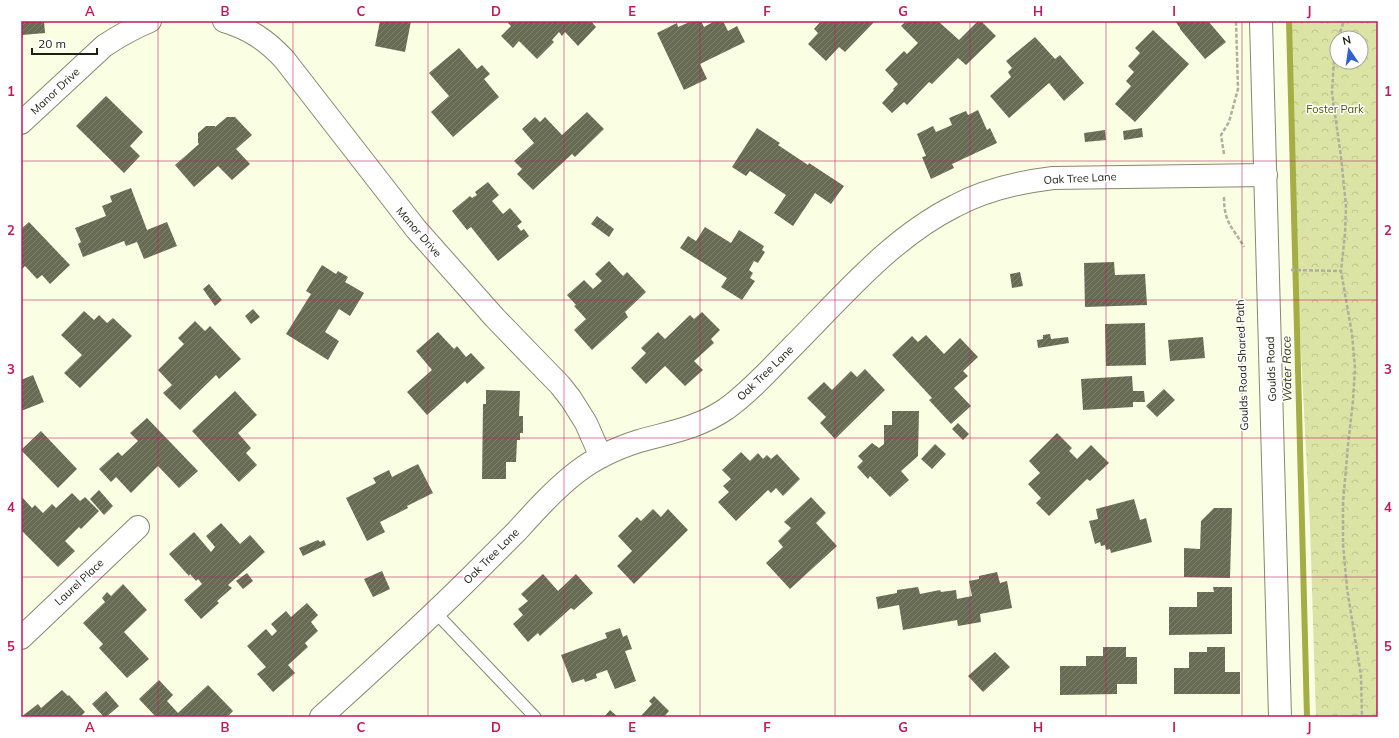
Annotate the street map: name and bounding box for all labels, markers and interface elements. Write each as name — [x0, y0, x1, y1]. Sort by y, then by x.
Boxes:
text: A — [85, 3, 95, 19]
text: B — [221, 3, 230, 19]
text: C — [357, 3, 366, 19]
text: D — [491, 3, 501, 19]
text: E — [628, 3, 636, 19]
text: F — [763, 3, 771, 19]
text: G — [898, 3, 908, 19]
text: H — [1033, 3, 1043, 19]
text: I — [1172, 3, 1176, 19]
text: J — [1307, 3, 1311, 19]
scale bar — [32, 30, 97, 56]
north arrow — [1329, 30, 1369, 70]
text: N — [1341, 33, 1352, 48]
text: 20 m — [38, 36, 66, 51]
street label: Manor Drive — [27, 65, 83, 117]
text: 1 — [7, 83, 15, 99]
text: 1 — [1384, 83, 1392, 99]
park label: Foster Park — [1306, 102, 1364, 116]
street label: Oak Tree Lane — [1043, 169, 1117, 187]
street label: Manor Drive — [393, 204, 445, 260]
text: 2 — [7, 222, 15, 238]
text: 2 — [1384, 222, 1392, 238]
street label: Goulds Road Shared Path — [1233, 299, 1251, 431]
water label: Water Race — [1278, 335, 1295, 402]
street label: Goulds Road — [1263, 336, 1279, 402]
street label: Oak Tree Lane — [734, 343, 796, 403]
text: 3 — [7, 361, 15, 377]
text: 3 — [1384, 361, 1392, 377]
text: 4 — [7, 499, 15, 515]
text: 4 — [1384, 499, 1392, 515]
street label: Oak Tree Lane — [460, 525, 522, 587]
street label: Laurel Place — [52, 556, 106, 608]
text: 5 — [7, 638, 15, 654]
text: 5 — [1384, 638, 1392, 654]
text: A — [85, 719, 95, 735]
text: B — [221, 719, 230, 735]
text: C — [357, 719, 366, 735]
text: D — [491, 719, 501, 735]
text: E — [628, 719, 636, 735]
text: F — [763, 719, 771, 735]
text: G — [898, 719, 908, 735]
text: H — [1033, 719, 1043, 735]
text: I — [1172, 719, 1176, 735]
text: J — [1307, 719, 1311, 735]

